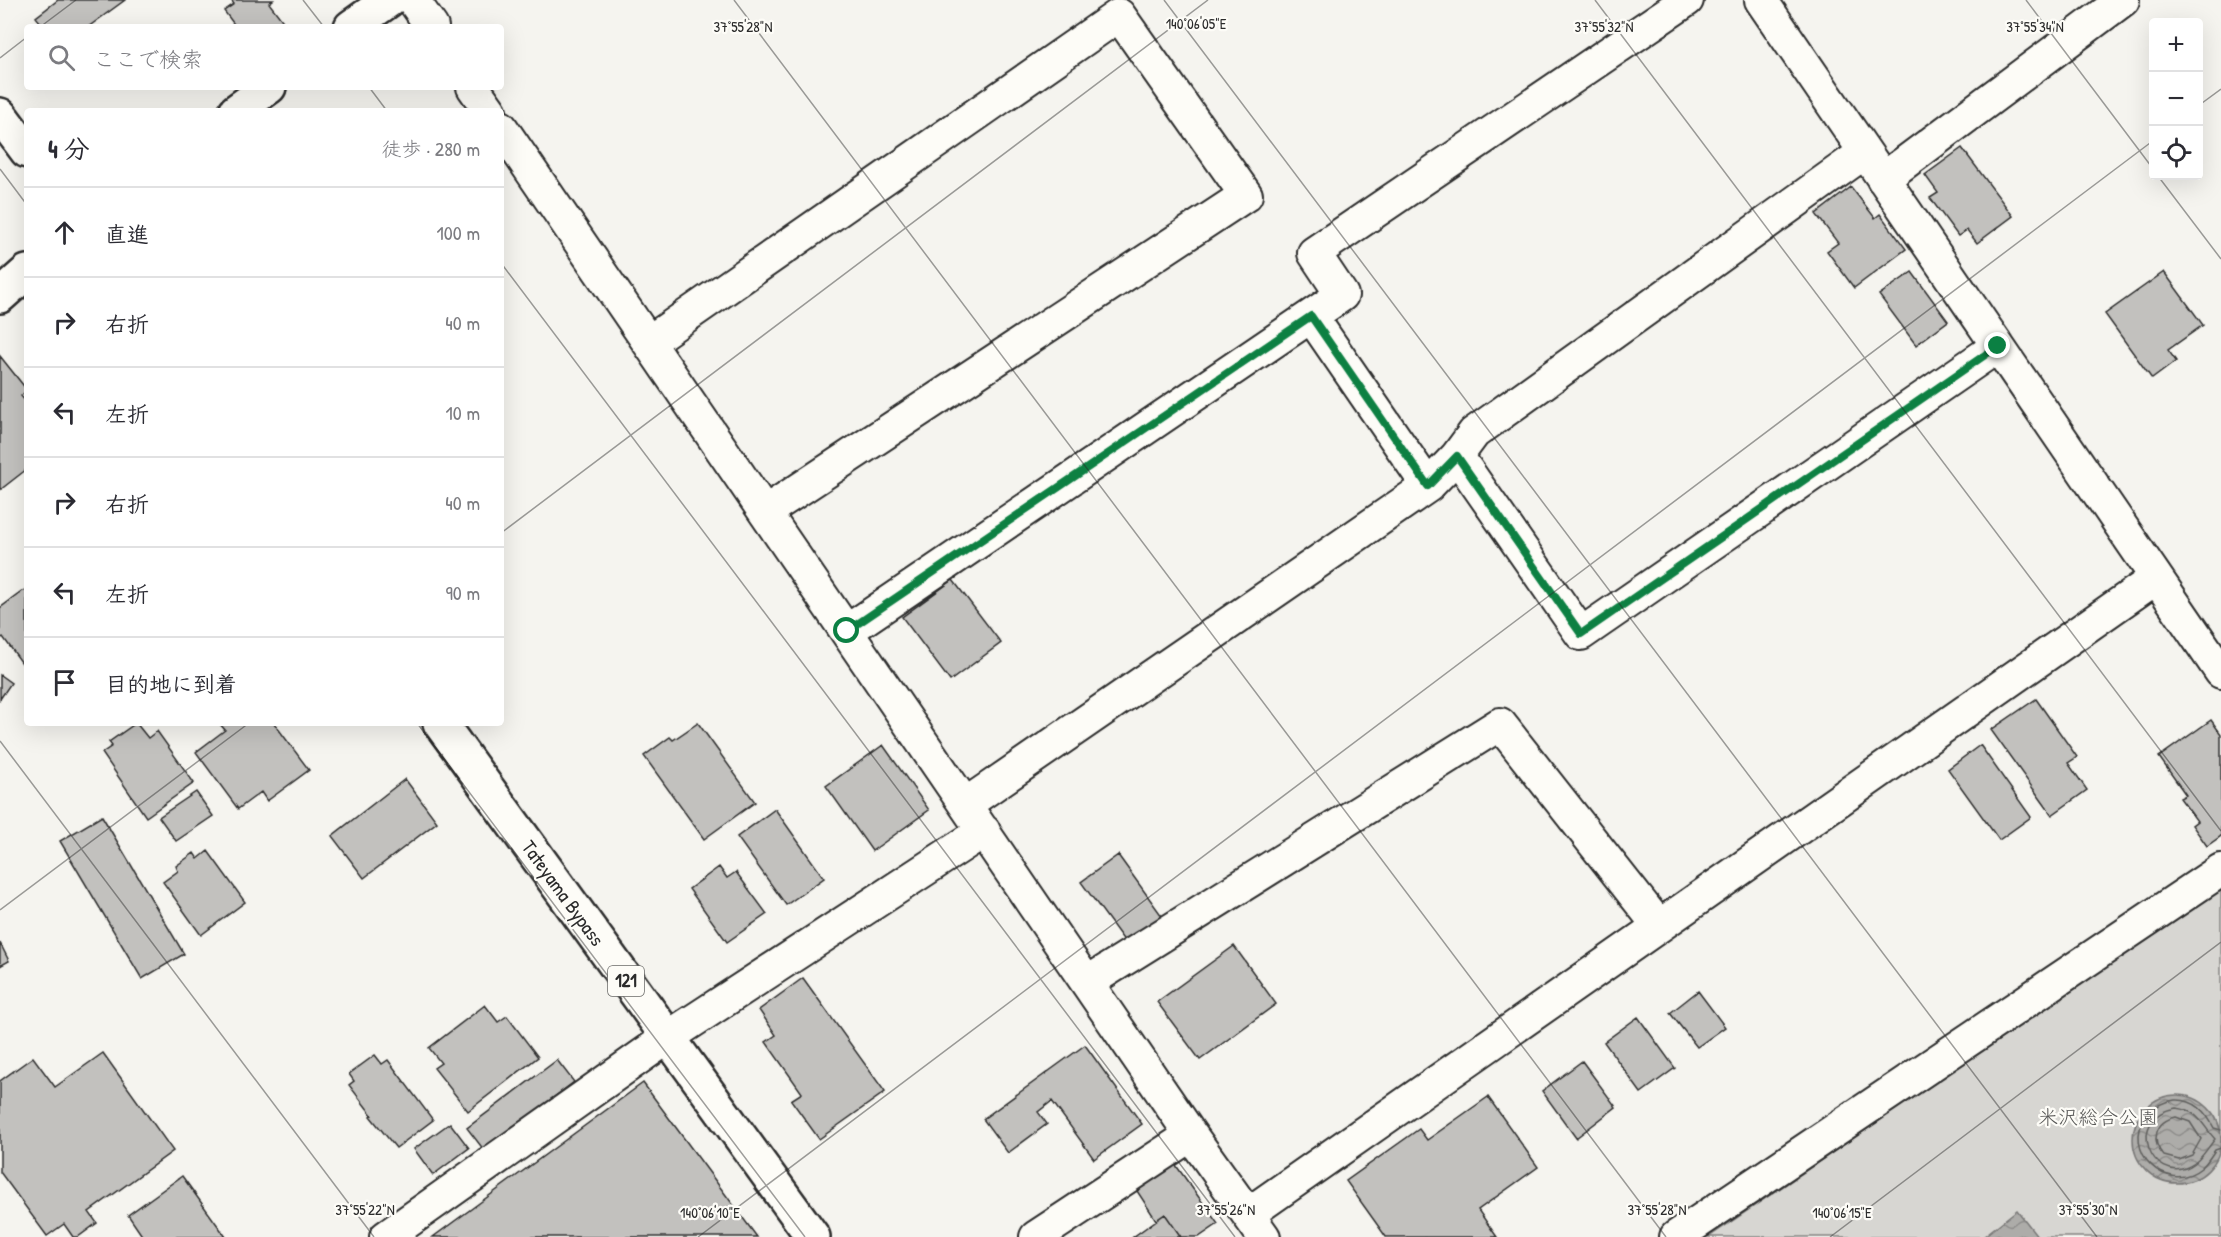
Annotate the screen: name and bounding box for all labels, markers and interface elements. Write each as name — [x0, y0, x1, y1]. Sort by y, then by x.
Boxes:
text: 140°06'05"E — [1166, 13, 1227, 34]
text: 37°55'28"N — [714, 16, 772, 37]
text: 37°55'32"N — [1574, 16, 1634, 37]
text: 37°55'34"N — [2006, 16, 2064, 37]
map controls — [2149, 18, 2203, 180]
button: + — [2149, 18, 2203, 72]
search box — [24, 24, 504, 90]
icon: search — [45, 41, 78, 74]
text: ここで検索 — [93, 44, 203, 74]
button: − — [2149, 72, 2203, 126]
button: locate — [2149, 126, 2203, 180]
text: 4 分 — [48, 131, 90, 166]
text: 徒歩 · 280 m — [382, 135, 480, 162]
icon: ahead — [48, 216, 81, 249]
text: 直進 — [105, 219, 149, 249]
text: 100 m — [437, 219, 480, 246]
icon: right — [48, 306, 81, 339]
text: 右折 — [105, 309, 149, 339]
text: 40 m — [445, 309, 480, 336]
route end — [1984, 332, 2010, 358]
icon: left — [48, 396, 81, 429]
text: 左折 — [105, 399, 149, 429]
text: 10 m — [446, 399, 480, 426]
icon: right — [48, 486, 81, 519]
text: 右折 — [105, 489, 149, 519]
text: 40 m — [445, 489, 480, 516]
icon: left — [48, 576, 81, 609]
text: 左折 — [105, 579, 149, 609]
text: 90 m — [446, 579, 480, 606]
route start — [833, 617, 859, 643]
icon: arrive — [48, 666, 81, 699]
text: 目的地に到着 — [105, 669, 237, 699]
street label: Tateyama Bypass — [516, 834, 611, 951]
road number: 121 — [608, 966, 644, 996]
park label: 米沢総合公園 — [2038, 1103, 2158, 1130]
text: 37°55'22"N — [335, 1199, 395, 1220]
text: 37°55'26"N — [1197, 1199, 1255, 1220]
text: 37°55'28"N — [1628, 1199, 1686, 1220]
text: 37°55'30"N — [2059, 1199, 2117, 1220]
text: 140°06'10"E — [680, 1202, 740, 1223]
text: 140°06'15"E — [1812, 1202, 1872, 1223]

